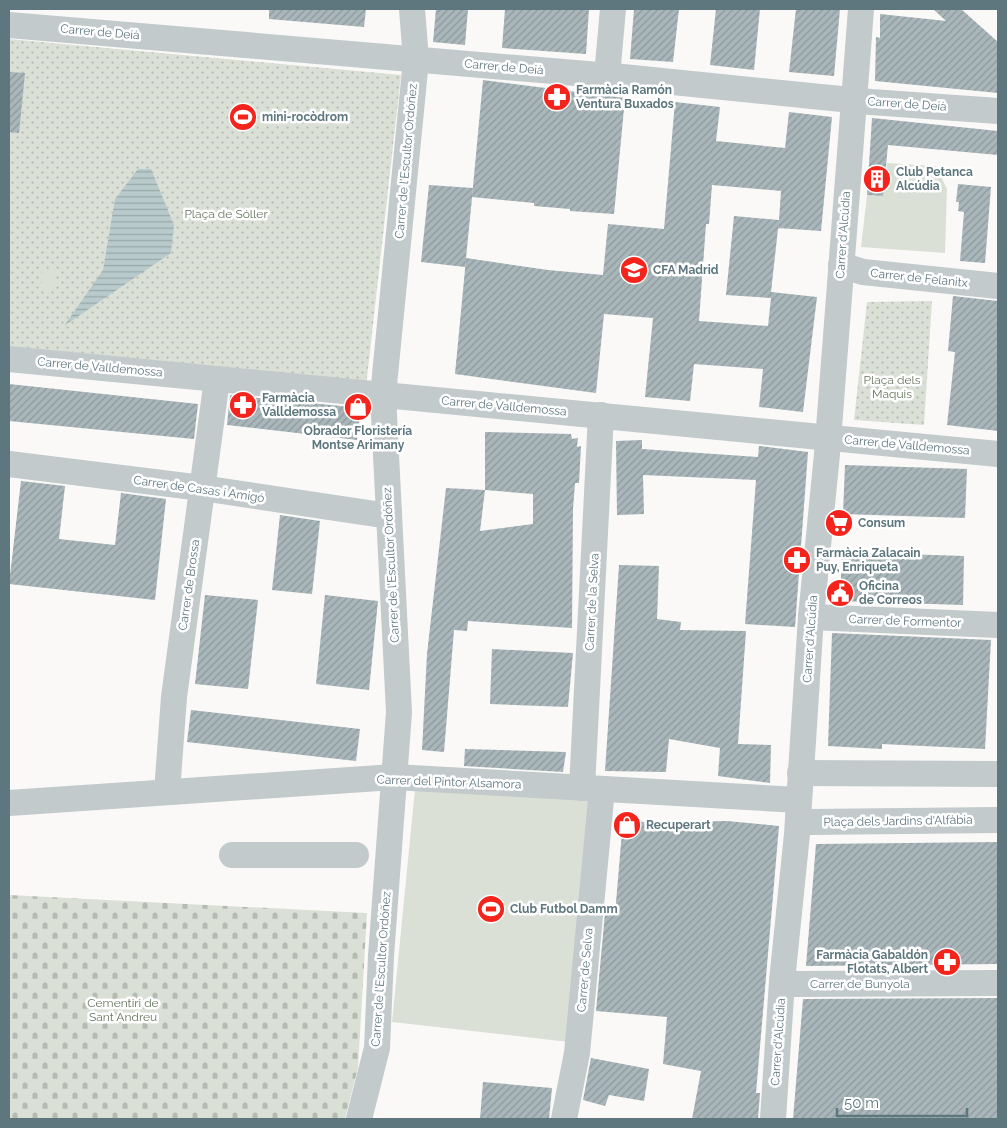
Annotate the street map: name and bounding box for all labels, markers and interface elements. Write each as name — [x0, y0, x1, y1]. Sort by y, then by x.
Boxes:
street label: Carrer de Deià — [60, 22, 140, 42]
street label: Carrer de Deià — [464, 57, 544, 77]
pharmacy icon: Farmàcia Ramón Ventura Buxados — [542, 82, 572, 112]
street label: Carrer de l'Escultor Ordóñez — [392, 83, 420, 239]
place label: Farmàcia Ramón Ventura Buxados — [576, 83, 674, 111]
street label: Carrer de Deià — [867, 94, 947, 114]
sports icon: mini-rocòdrom — [228, 102, 258, 132]
place label: mini-rocòdrom — [262, 110, 348, 124]
building icon: Club Petanca Alcúdia — [862, 164, 892, 194]
place label: Club Petanca Alcúdia — [896, 165, 973, 193]
street label: Carrer d'Alcúdia — [833, 191, 853, 279]
park label: Plaça de Sóller — [184, 207, 268, 221]
school or university icon: CFA Madrid — [619, 255, 649, 285]
place label: CFA Madrid — [653, 263, 719, 277]
street label: Carrer de Felanitx — [870, 266, 968, 290]
street label: Carrer de Valldemossa — [37, 355, 163, 379]
park label: Plaça dels Maquis — [863, 373, 921, 401]
pharmacy icon: Farmàcia Valldemossa — [228, 390, 258, 420]
place label: Farmàcia Valldemossa — [262, 391, 336, 419]
shop icon: Obrador Floristería Montse Arimany — [343, 392, 373, 422]
street label: Carrer de Valldemossa — [441, 394, 567, 418]
place label: Obrador Floristería Montse Arimany — [304, 424, 412, 452]
street label: Carrer de Valldemossa — [844, 433, 970, 457]
street label: Carrer de Casas i Amigó — [133, 473, 265, 505]
street label: Carrer de l'Escultor Ordóñez — [380, 487, 402, 643]
supermarket icon: Consum — [824, 508, 854, 538]
place label: Consum — [858, 516, 905, 530]
street label: Carrer de Brossa — [176, 539, 202, 631]
pharmacy icon: Farmàcia Zalacain Puy, Enriqueta — [782, 545, 812, 575]
place label: Farmàcia Zalacain Puy, Enriqueta — [816, 546, 921, 574]
street label: Carrer de la Selva — [582, 553, 602, 651]
public building icon: Oficina de Correos — [825, 578, 855, 608]
place label: Oficina de Correos — [859, 579, 922, 607]
street label: Carrer d'Alcúdia — [800, 595, 820, 683]
street label: Carrer de Formentor — [848, 612, 962, 630]
street label: Carrer del Pintor Alsamora — [376, 772, 522, 792]
shop icon: Recuperart — [612, 810, 642, 840]
street label: Plaça dels Jardins d'Alfàbia — [823, 813, 973, 829]
place label: Recuperart — [646, 818, 711, 832]
street label: Carrer de l'Escultor Ordóñez — [369, 891, 393, 1047]
sports icon: Club Futbol Damm — [476, 894, 506, 924]
place label: Club Futbol Damm — [510, 902, 618, 916]
street label: Carrer de Selva — [574, 927, 596, 1013]
pharmacy icon: Farmàcia Gabaldón Flotats, Albert — [932, 947, 962, 977]
place label: Farmàcia Gabaldón Flotats, Albert — [816, 948, 928, 976]
street label: Carrer de Bunyola — [810, 977, 910, 991]
park label: Cementiri de Sant Andreu — [87, 996, 159, 1024]
street label: Carrer d'Alcúdia — [768, 998, 788, 1086]
scale bar — [837, 1086, 967, 1118]
text: 50 m — [844, 1094, 879, 1112]

